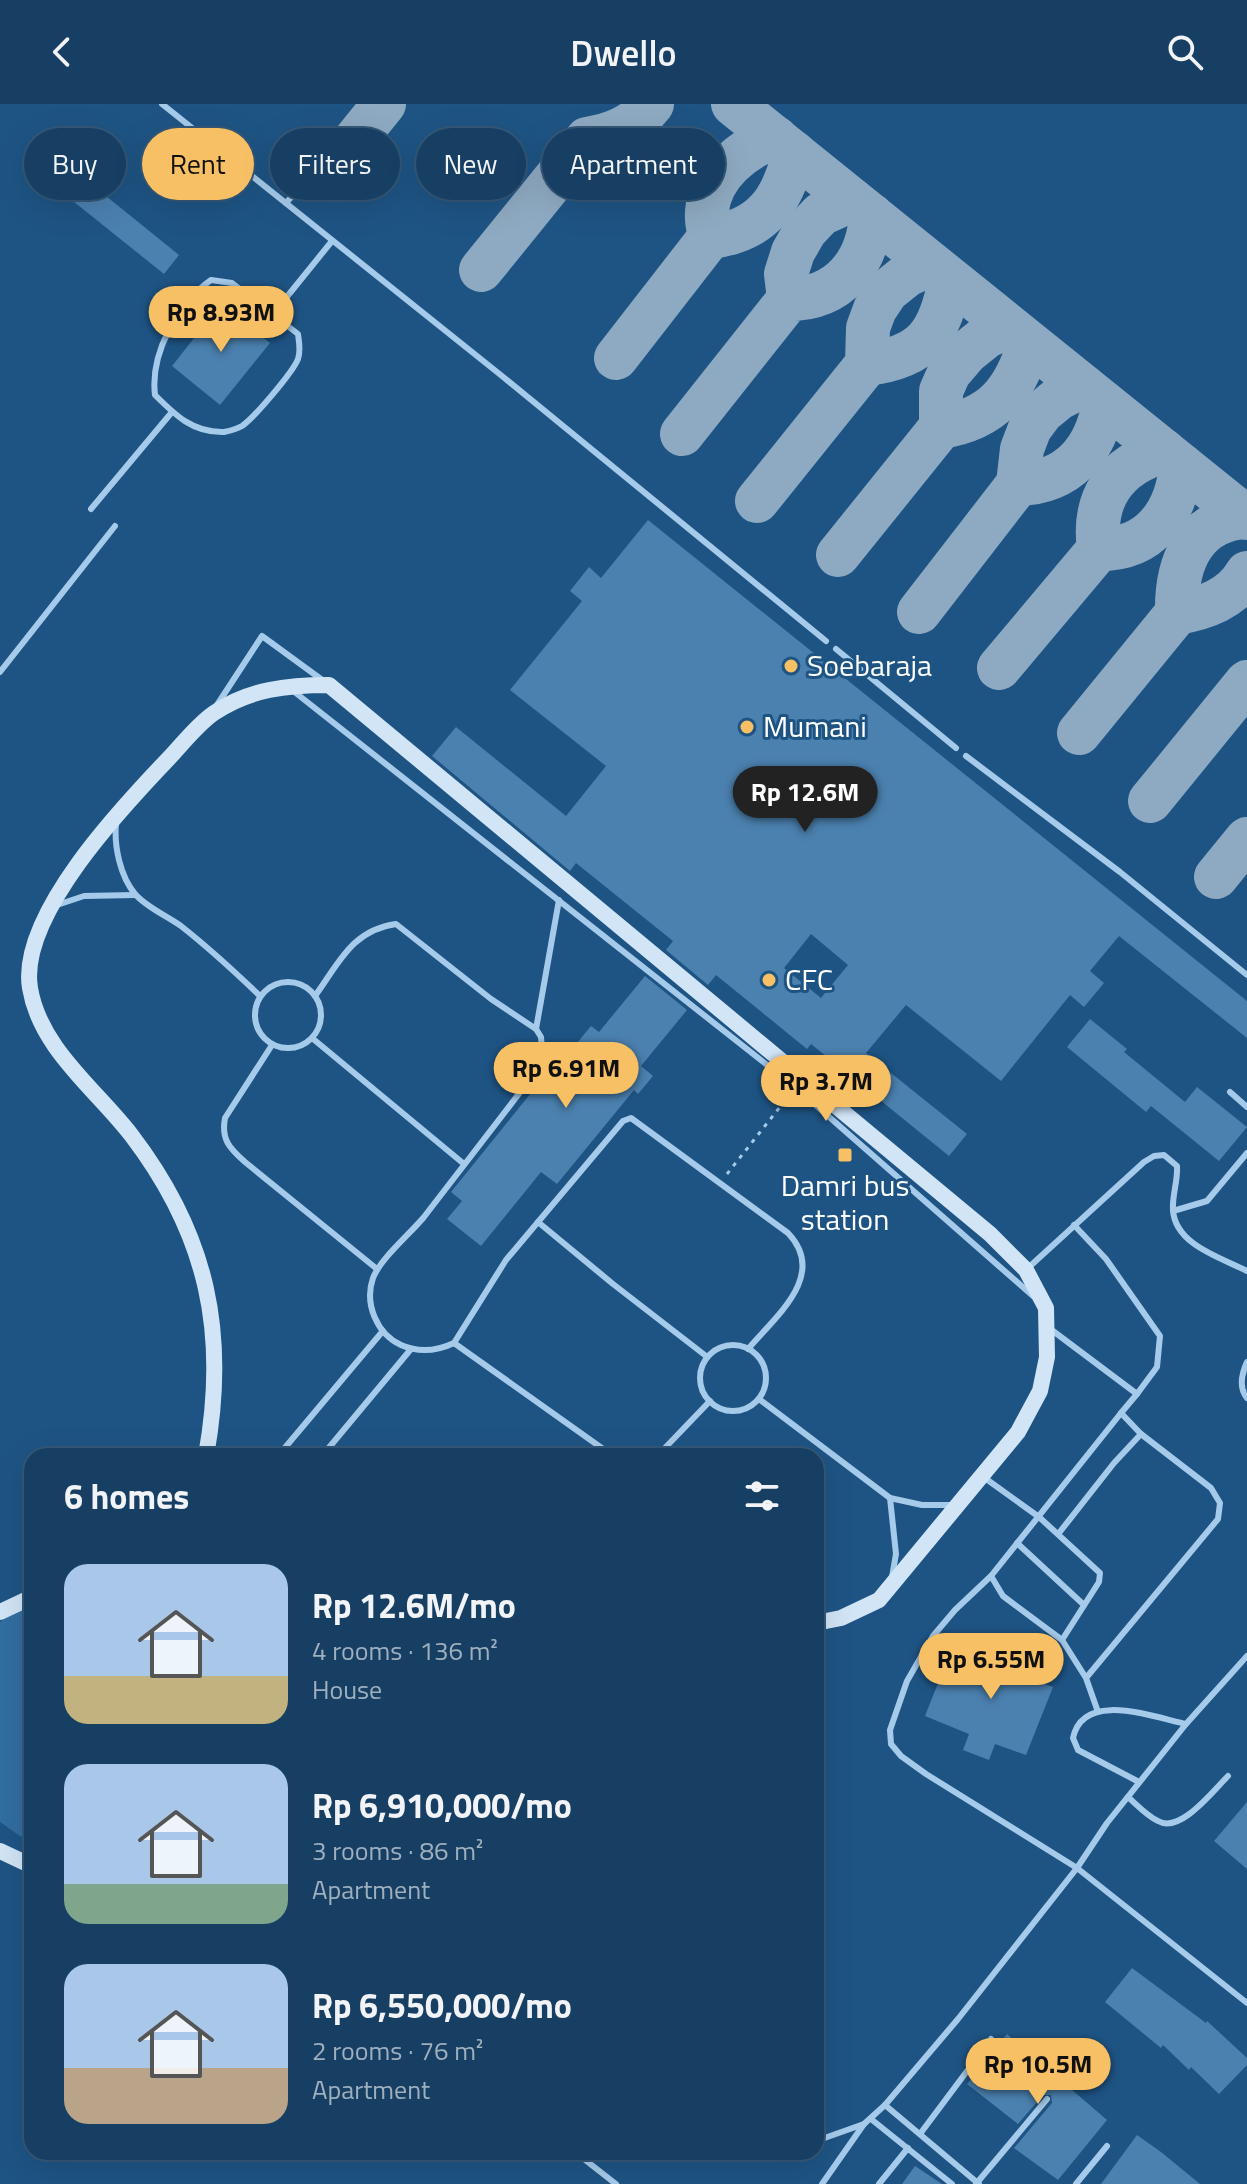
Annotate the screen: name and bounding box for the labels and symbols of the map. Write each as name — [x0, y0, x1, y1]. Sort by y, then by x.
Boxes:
pin: Rp 8.93M — [138, 286, 304, 354]
place label: Soebaraja — [807, 642, 932, 688]
marker: Soebaraja — [782, 657, 800, 675]
place label: Mumani — [763, 703, 867, 749]
marker: Mumani — [738, 718, 756, 736]
pin: Rp 12.6M — [722, 766, 888, 834]
place label: CFC — [785, 956, 833, 1002]
marker: CFC — [760, 971, 778, 989]
pin: Rp 6.91M — [483, 1042, 649, 1110]
pin: Rp 3.7M — [752, 1055, 900, 1123]
marker: Damri bus station — [836, 1146, 854, 1164]
place label: Damri bus station — [781, 1162, 909, 1242]
pin: Rp 6.55M — [908, 1633, 1074, 1701]
pin: Rp 10.5M — [955, 2038, 1121, 2106]

